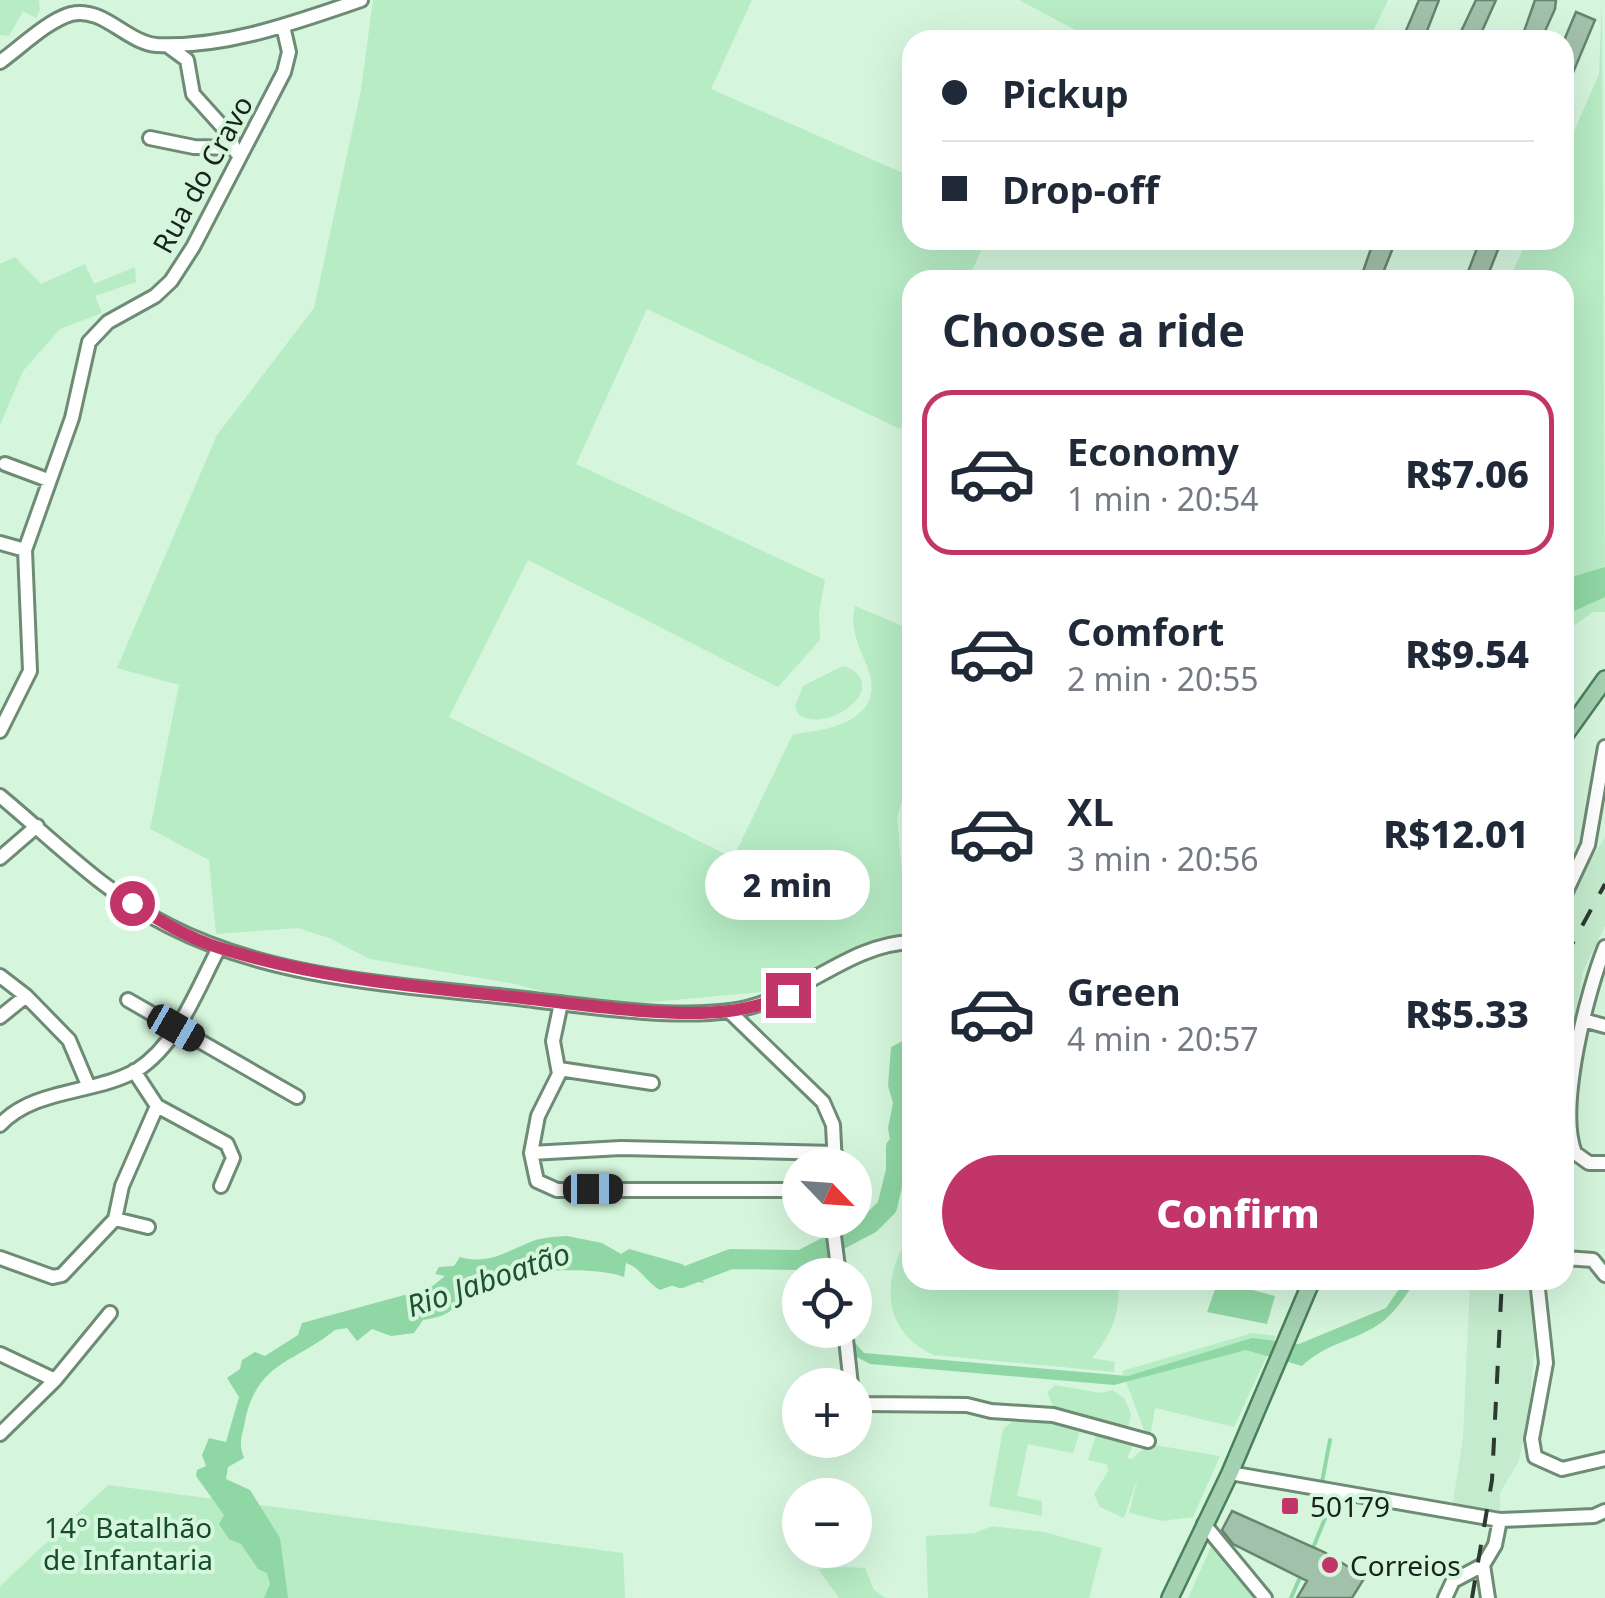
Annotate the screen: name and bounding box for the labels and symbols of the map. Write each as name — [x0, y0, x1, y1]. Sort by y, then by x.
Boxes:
street label: Rua do Cravo — [143, 88, 261, 260]
callout: 2 min — [706, 850, 870, 920]
route start — [110, 881, 155, 926]
route end — [766, 973, 811, 1018]
car — [143, 1000, 209, 1056]
north arrow — [782, 1148, 872, 1238]
car — [563, 1174, 623, 1204]
water label: Rio Jaboatão — [401, 1232, 575, 1326]
place label: 50179 — [1310, 1487, 1390, 1525]
marker: 50179 — [1279, 1495, 1301, 1517]
park label: 14° Batalhão de Infantaria — [43, 1508, 213, 1578]
place label: Correios — [1350, 1546, 1461, 1584]
marker: Correios — [1319, 1554, 1341, 1576]

